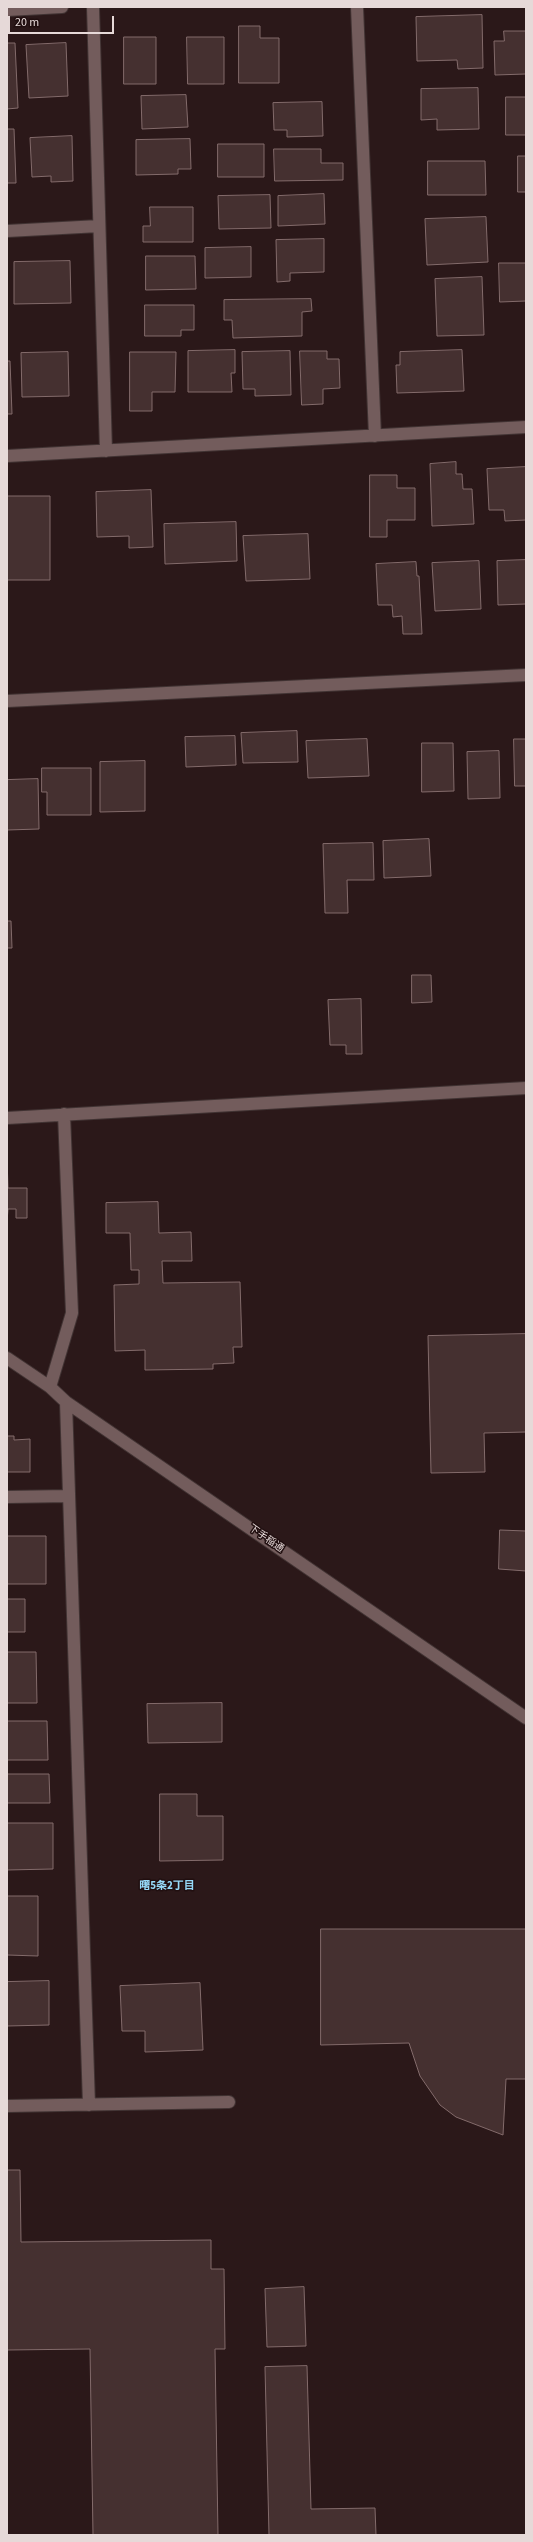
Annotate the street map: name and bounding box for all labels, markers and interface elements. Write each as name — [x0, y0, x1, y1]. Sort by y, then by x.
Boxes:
scale bar — [10, 8, 116, 34]
text: 20 m — [15, 14, 39, 31]
street label: 下手稲通 — [246, 1523, 286, 1555]
district label: 曙5条2丁目 — [139, 1880, 195, 1894]

